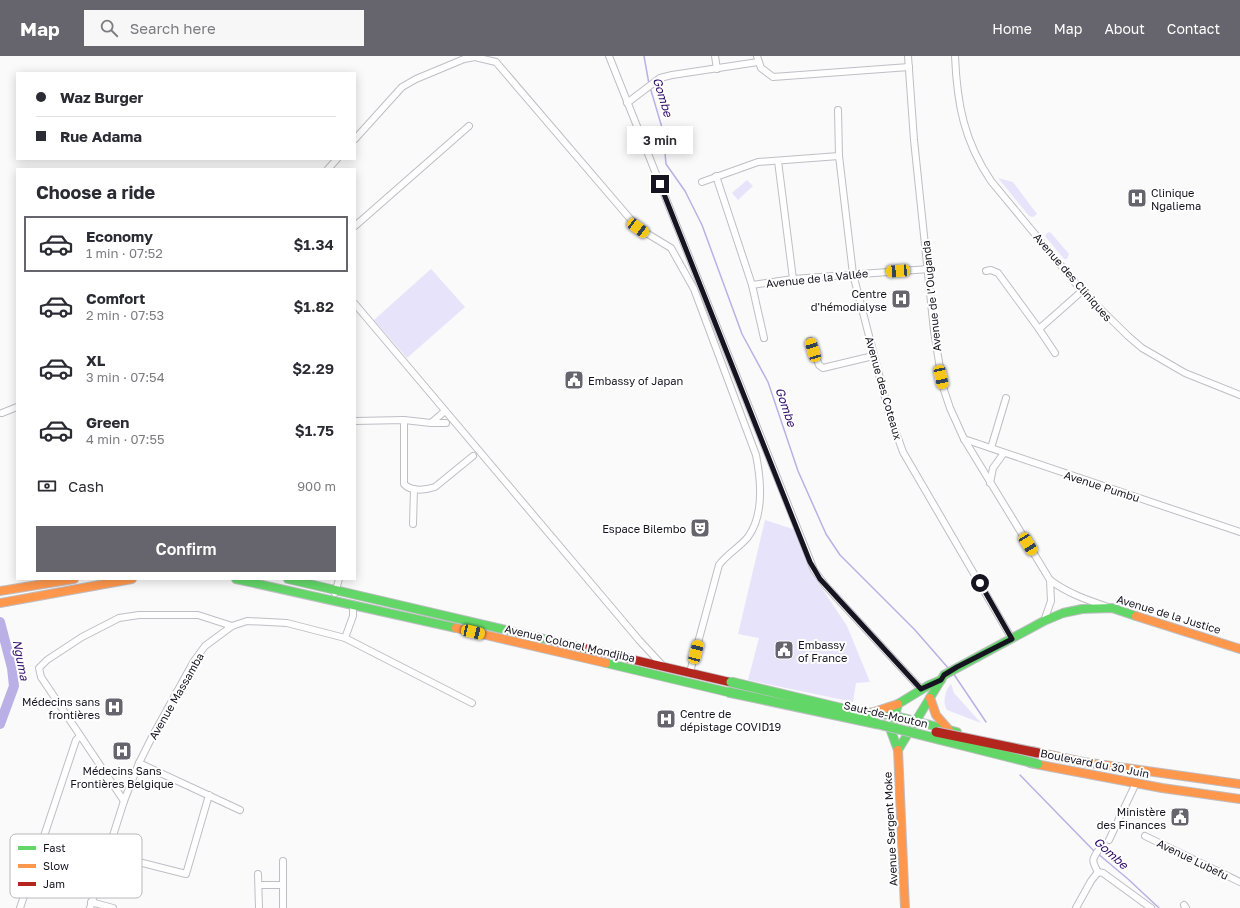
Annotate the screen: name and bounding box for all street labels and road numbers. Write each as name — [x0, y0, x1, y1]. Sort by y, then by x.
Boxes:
street label: Avenue des Cliniques — [1031, 230, 1115, 324]
street label: Avenue de l’Ouganda — [919, 240, 943, 352]
street label: Avenue de la Vallée — [765, 266, 869, 290]
street label: Avenue des Coteaux — [863, 335, 905, 441]
street label: Avenue Pumbu — [1063, 468, 1141, 504]
street label: Avenue de la Justice — [1115, 592, 1223, 636]
street label: Avenue Colonel Mondjiba — [503, 622, 637, 664]
street label: Avenue Massamba — [146, 650, 206, 742]
street label: Saut-de-Mouton — [843, 698, 929, 730]
street label: Boulevard du 30 Juin — [1039, 746, 1151, 780]
street label: Avenue Sergent Moke — [881, 771, 899, 887]
street label: Avenue Lubefu — [1155, 836, 1231, 882]

